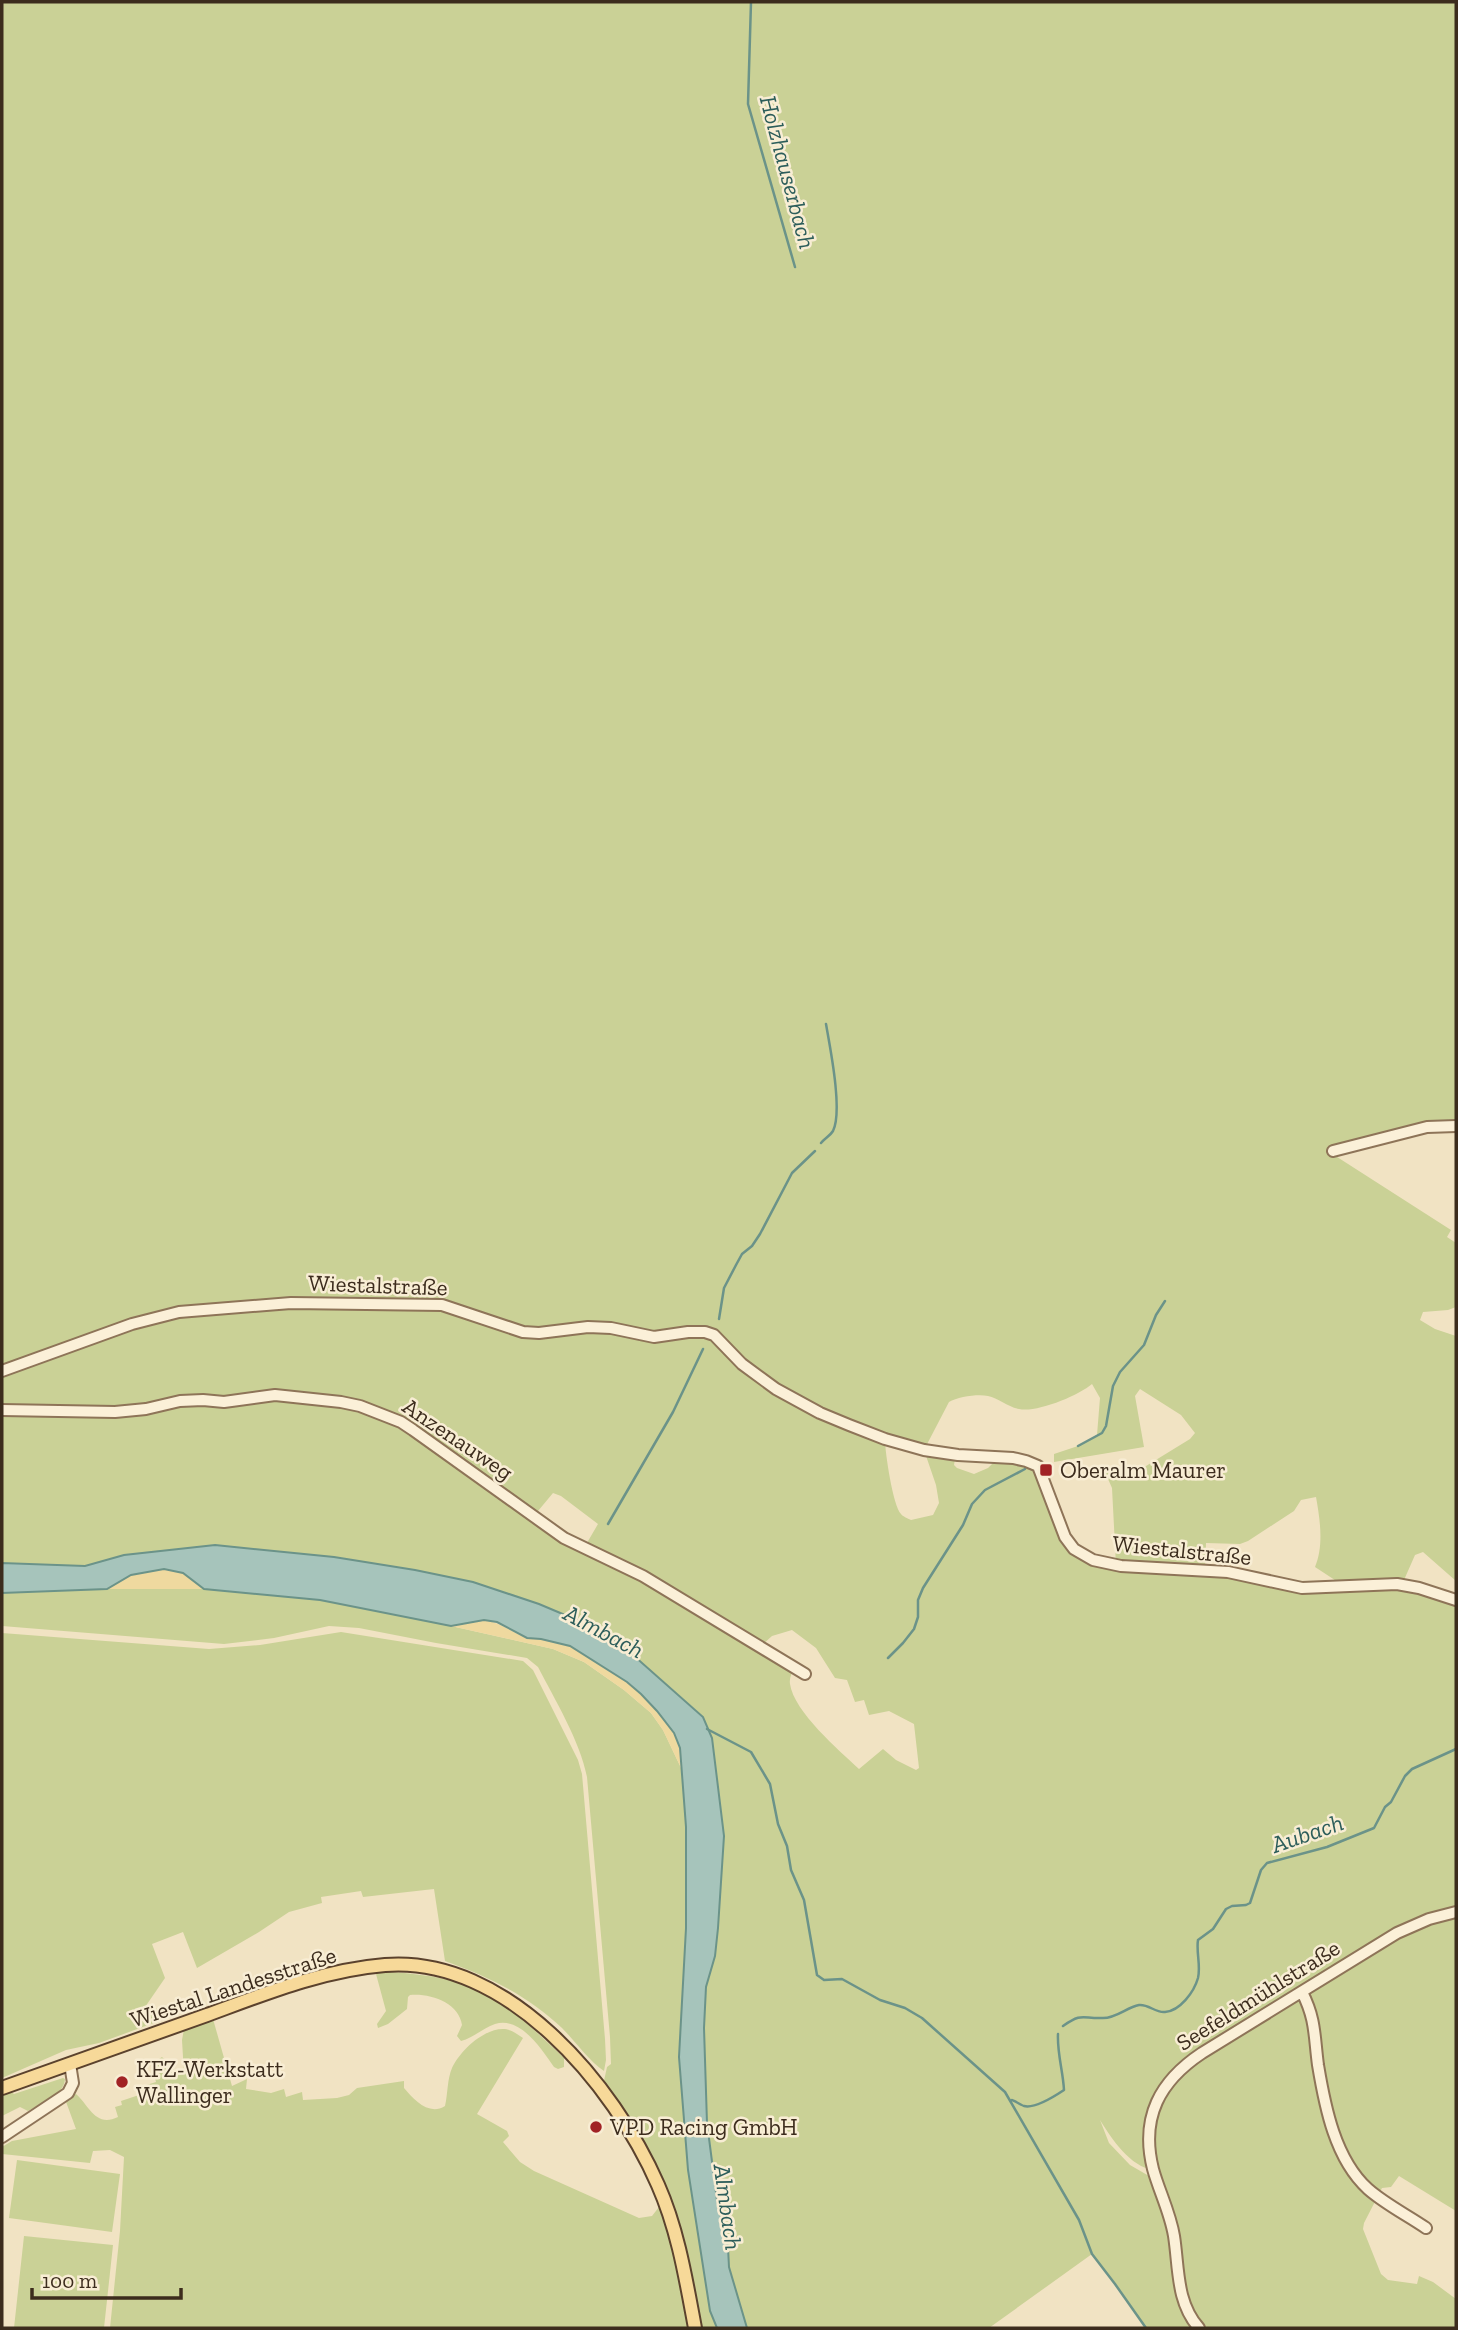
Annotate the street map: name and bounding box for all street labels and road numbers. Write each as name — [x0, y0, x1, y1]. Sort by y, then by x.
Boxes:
street label: Wiestalstraße — [308, 1269, 448, 1301]
street label: Anzenauweg — [397, 1392, 519, 1486]
street label: Wiestalstraße — [1111, 1529, 1253, 1571]
street label: Seefeldmühlstraße — [1171, 1933, 1345, 2057]
street label: Wiestal Landesstraße — [126, 1940, 340, 2034]

